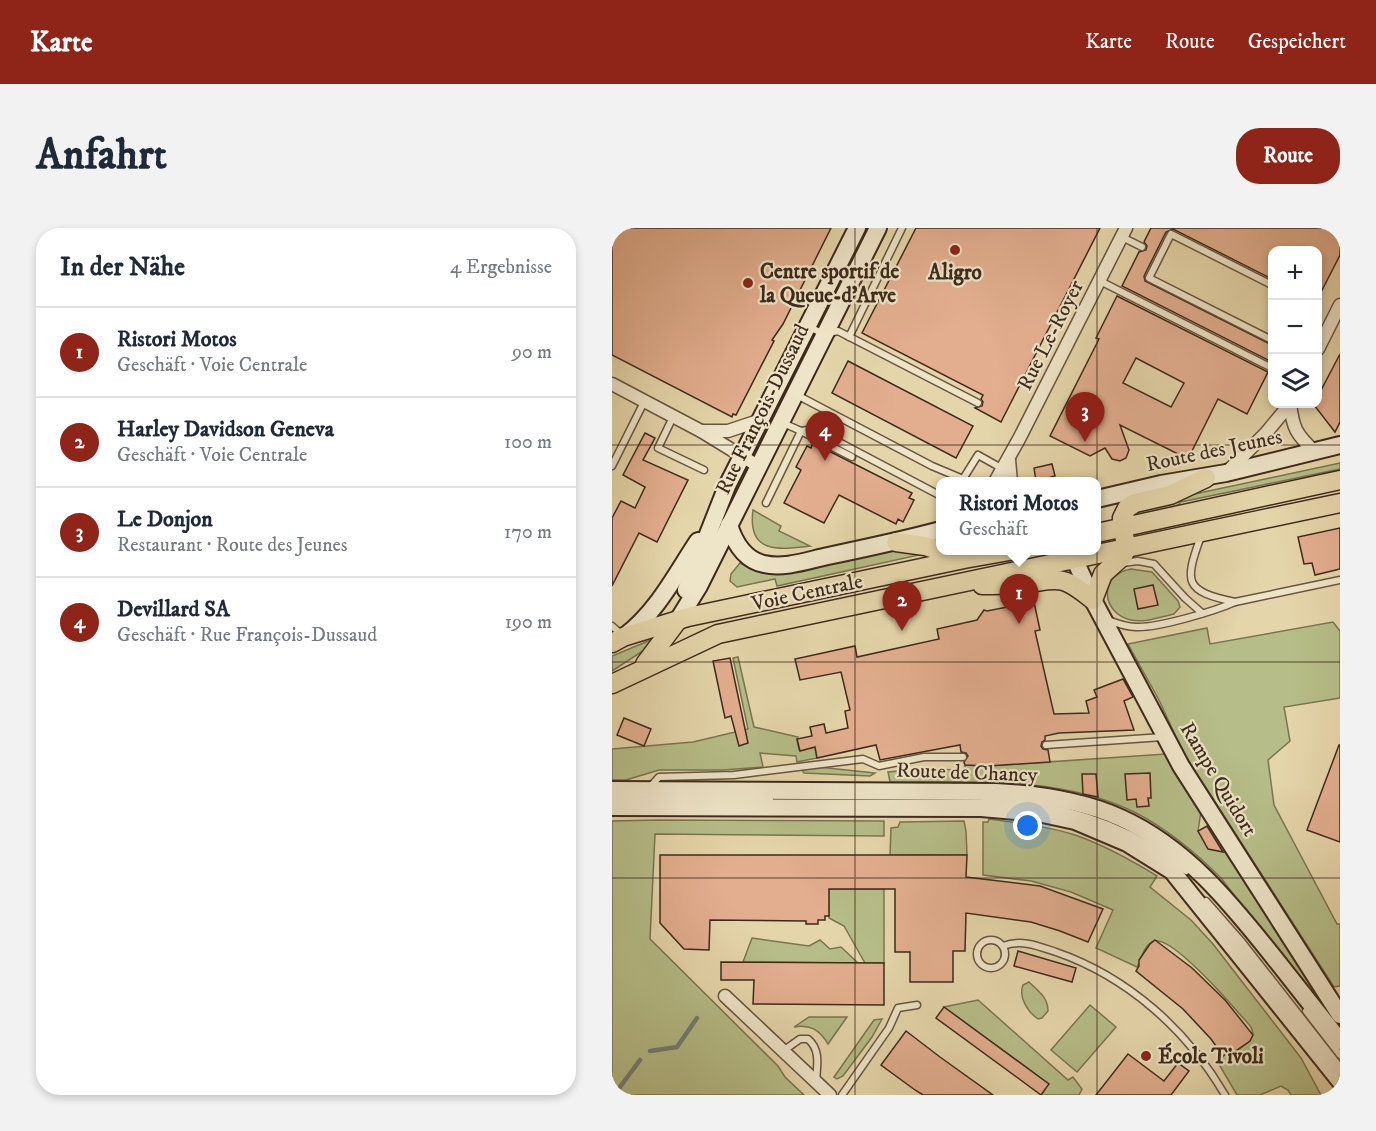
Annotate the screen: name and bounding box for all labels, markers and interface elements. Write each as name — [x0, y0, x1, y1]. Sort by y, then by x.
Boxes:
text: Karte — [30, 25, 93, 60]
text: Karte — [1085, 29, 1132, 55]
text: Route — [1165, 29, 1215, 55]
text: Gespeichert — [1248, 29, 1346, 55]
button: Route — [1236, 128, 1340, 184]
text: Anfahrt — [36, 130, 167, 182]
marker: Aligro — [948, 243, 962, 257]
map controls — [1268, 246, 1322, 408]
button: + — [1268, 246, 1322, 300]
text: In der Nähe — [60, 251, 185, 284]
text: 4 Ergebnisse — [450, 255, 552, 280]
place label: Centre sportif de la Queue-d'Arve — [759, 259, 900, 309]
place label: Aligro — [927, 260, 982, 286]
marker: Centre sportif de la Queue-d'Arve — [741, 276, 755, 290]
street label: Rue Le-Royer — [1012, 276, 1090, 395]
button: − — [1268, 300, 1322, 354]
street label: Rue François-Dussaud — [710, 320, 816, 499]
text: Ristori Motos — [117, 326, 236, 353]
text: 1 — [76, 340, 83, 365]
text: 90 m — [512, 340, 552, 365]
text: Geschäft · Voie Centrale — [117, 353, 307, 378]
button: layers — [1268, 354, 1322, 408]
pin: 3 — [1066, 392, 1104, 442]
pin: 4 — [806, 412, 844, 461]
text: Harley Davidson Geneva — [117, 416, 334, 443]
street label: Route des Jeunes — [1144, 424, 1285, 478]
text: 2 — [75, 430, 84, 455]
text: 100 m — [504, 430, 552, 455]
text: Geschäft · Voie Centrale — [117, 443, 307, 468]
popup — [936, 477, 1101, 555]
text: Ristori Motos — [959, 490, 1078, 517]
text: Le Donjon — [117, 506, 213, 533]
text: Geschäft — [959, 517, 1028, 542]
text: 3 — [76, 520, 83, 545]
text: 170 m — [504, 520, 552, 545]
text: Restaurant · Route des Jeunes — [117, 533, 348, 558]
street label: Voie Centrale — [748, 568, 865, 618]
pin: 1 — [1000, 574, 1038, 624]
pin: 2 — [882, 582, 922, 631]
text: Devillard SA — [117, 596, 230, 623]
text: 4 — [74, 610, 85, 635]
text: 190 m — [505, 610, 552, 635]
text: Geschäft · Rue François-Dussaud — [117, 623, 377, 648]
street label: Rampe Quidort — [1174, 718, 1263, 842]
street label: Route de Chancy — [896, 758, 1039, 788]
your location — [1013, 811, 1042, 840]
place label: École Tivoli — [1158, 1042, 1264, 1070]
marker: École Tivoli — [1139, 1049, 1153, 1063]

